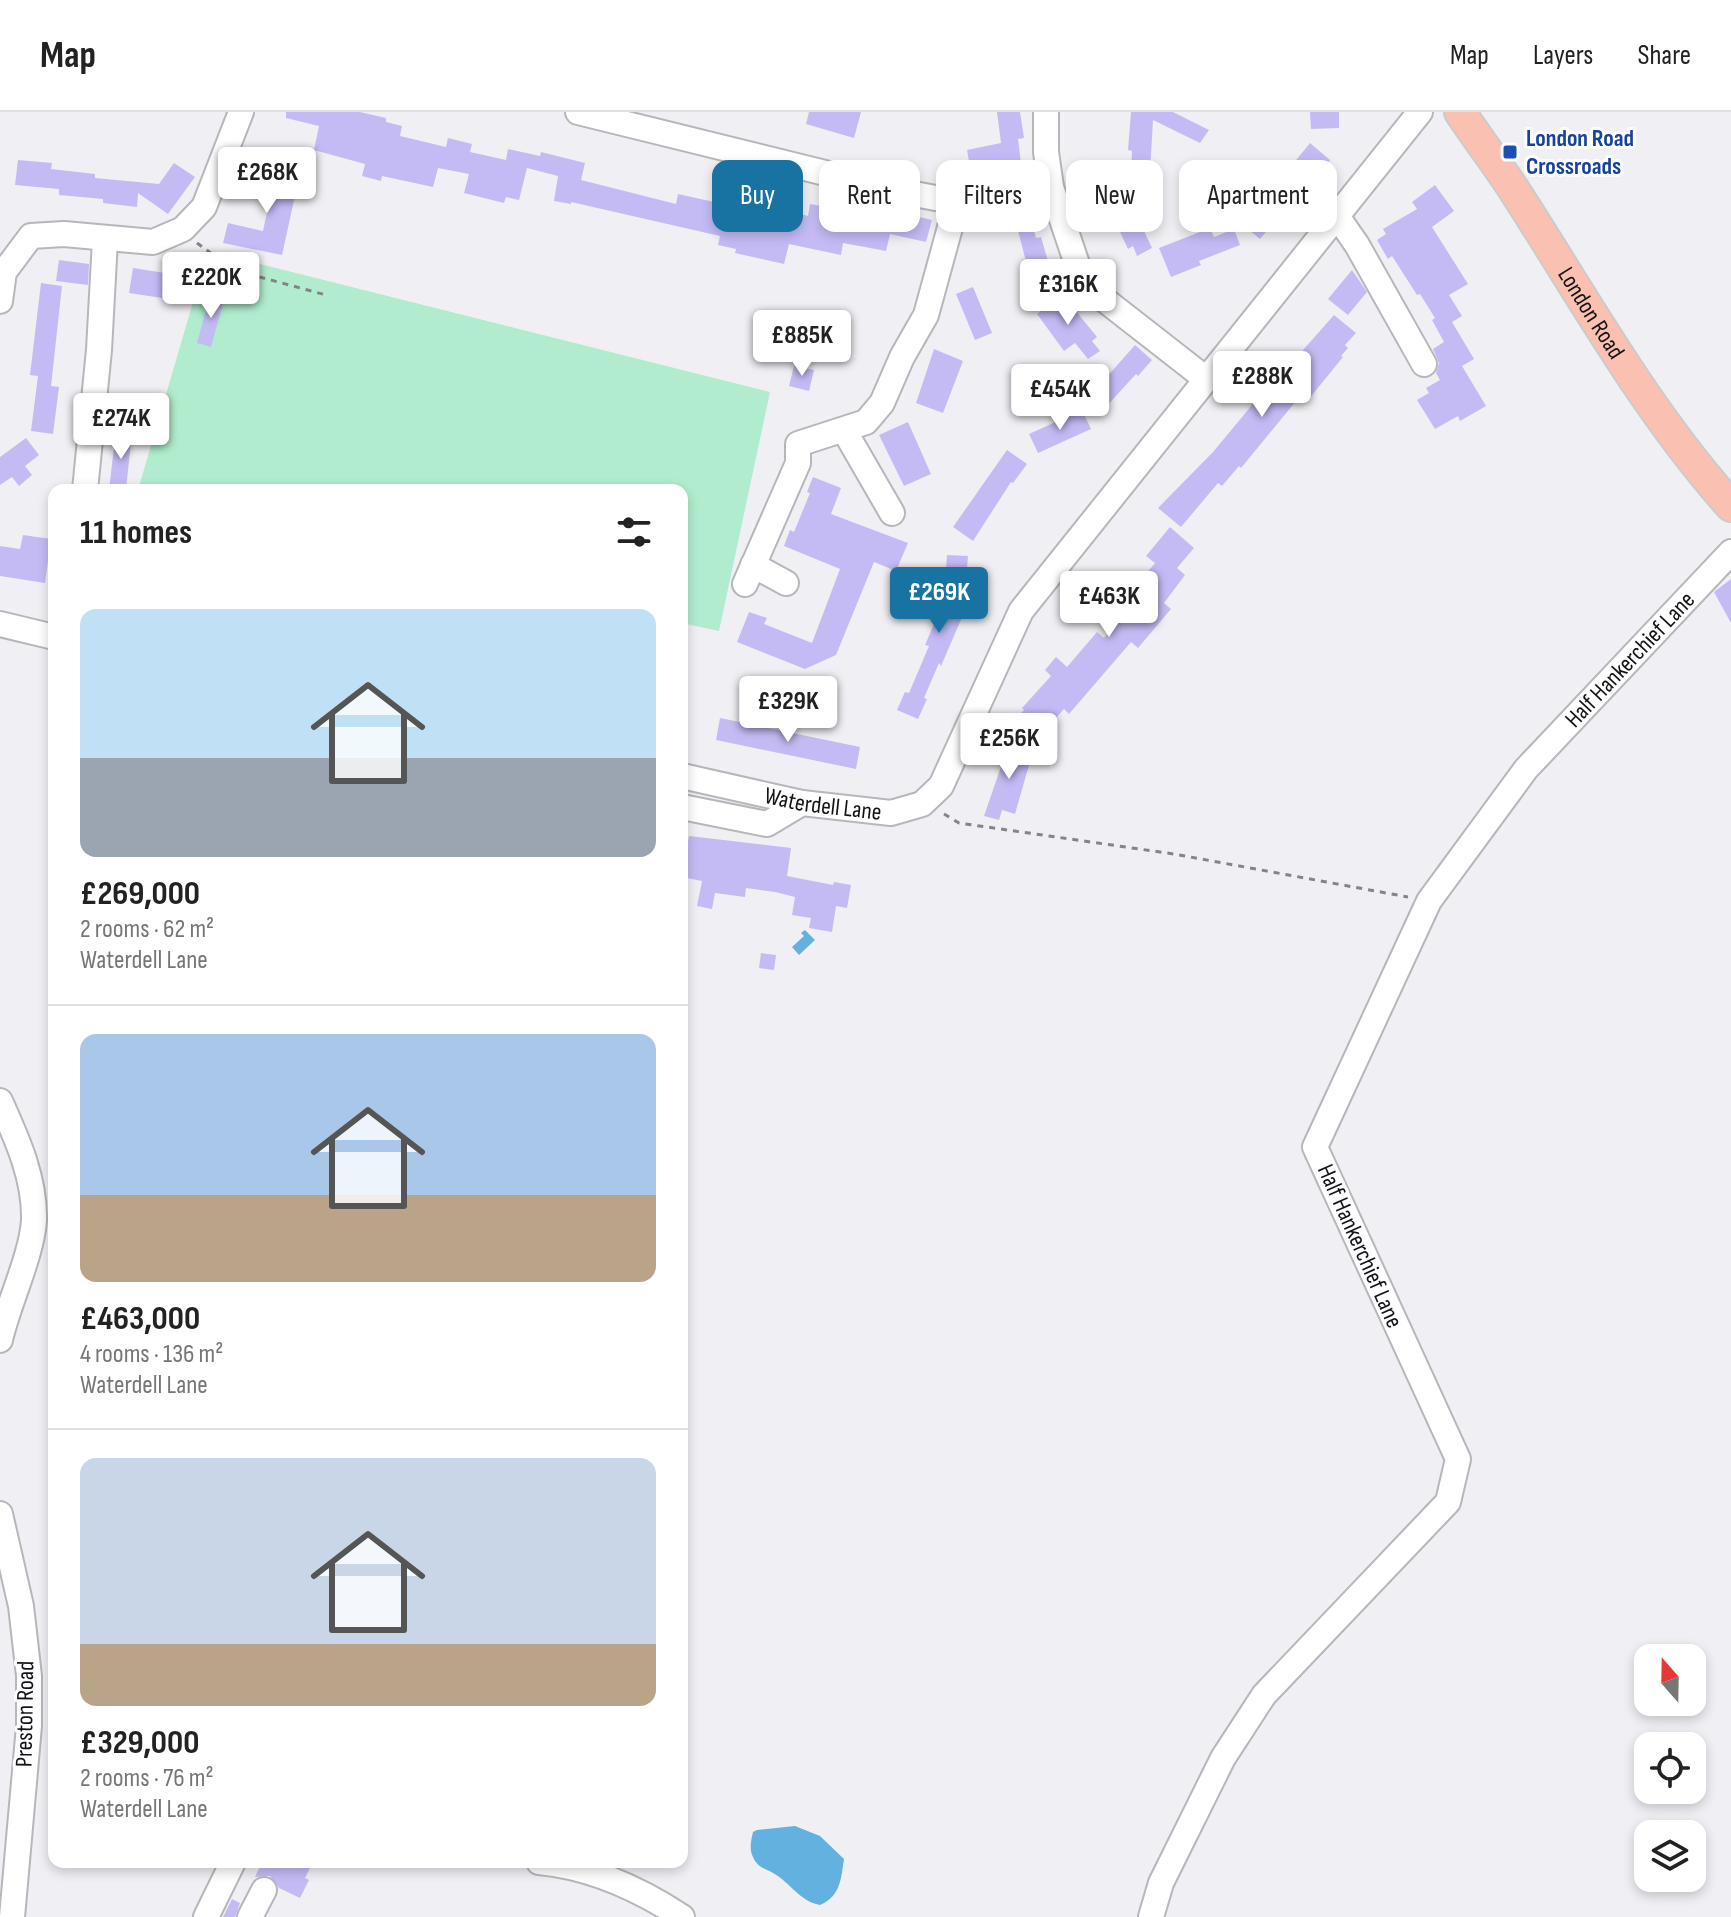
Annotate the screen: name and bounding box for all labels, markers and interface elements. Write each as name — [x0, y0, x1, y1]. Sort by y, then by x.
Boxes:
text: Map — [40, 33, 96, 78]
text: Map — [1450, 39, 1489, 72]
text: Layers — [1533, 39, 1593, 72]
text: Share — [1637, 39, 1691, 72]
place label: London Road Crossroads — [1526, 124, 1634, 181]
marker: London Road Crossroads — [1501, 143, 1519, 161]
pin: £268K — [211, 147, 323, 215]
text: £268K — [236, 157, 298, 188]
chip: Buy — [712, 160, 803, 232]
chip: Rent — [819, 160, 920, 232]
chip: Filters — [936, 160, 1050, 232]
chip: New — [1066, 160, 1163, 232]
chip: Apartment — [1179, 160, 1337, 232]
pin: £220K — [155, 252, 267, 320]
pin: £316K — [1012, 259, 1124, 327]
text: £220K — [180, 262, 242, 293]
street label: London Road — [1552, 262, 1631, 364]
text: £316K — [1038, 269, 1098, 300]
pin: £885K — [746, 310, 858, 378]
text: £885K — [771, 320, 833, 351]
pin: £288K — [1206, 351, 1318, 419]
text: £288K — [1231, 361, 1293, 392]
pin: £454K — [1004, 364, 1116, 432]
text: £454K — [1029, 374, 1091, 405]
pin: £274K — [65, 393, 177, 461]
text: £274K — [91, 403, 151, 434]
icon: filters — [612, 510, 656, 554]
text: 11 homes — [80, 512, 192, 553]
pin: £269K — [883, 567, 995, 635]
pin: £463K — [1053, 571, 1165, 639]
text: £269K — [908, 577, 970, 608]
text: £463K — [1078, 581, 1140, 612]
street label: Half Hankerchief Lane — [1559, 585, 1701, 733]
icon: home — [296, 661, 440, 805]
pin: £329K — [732, 676, 844, 744]
text: £329K — [757, 686, 819, 717]
pin: £256K — [953, 713, 1065, 781]
text: £256K — [978, 723, 1040, 754]
street label: Waterdell Lane — [762, 781, 883, 826]
text: £269,000 — [80, 873, 200, 914]
text: 2 rooms · 62 m² — [80, 914, 214, 945]
text: Waterdell Lane — [80, 945, 208, 976]
icon: home — [296, 1086, 440, 1230]
street label: Half Hankerchief Lane — [1311, 1160, 1409, 1332]
text: £463,000 — [80, 1298, 200, 1339]
text: 4 rooms · 136 m² — [80, 1339, 223, 1370]
text: Waterdell Lane — [80, 1370, 208, 1401]
icon: home — [296, 1510, 440, 1654]
north arrow — [1634, 1644, 1706, 1716]
map controls — [1634, 1644, 1706, 1892]
street label: Preston Road — [10, 1661, 40, 1767]
text: £329,000 — [80, 1722, 199, 1763]
button: locate — [1634, 1732, 1706, 1804]
text: 2 rooms · 76 m² — [80, 1763, 214, 1794]
text: Waterdell Lane — [80, 1794, 208, 1825]
button: layers — [1634, 1820, 1706, 1892]

